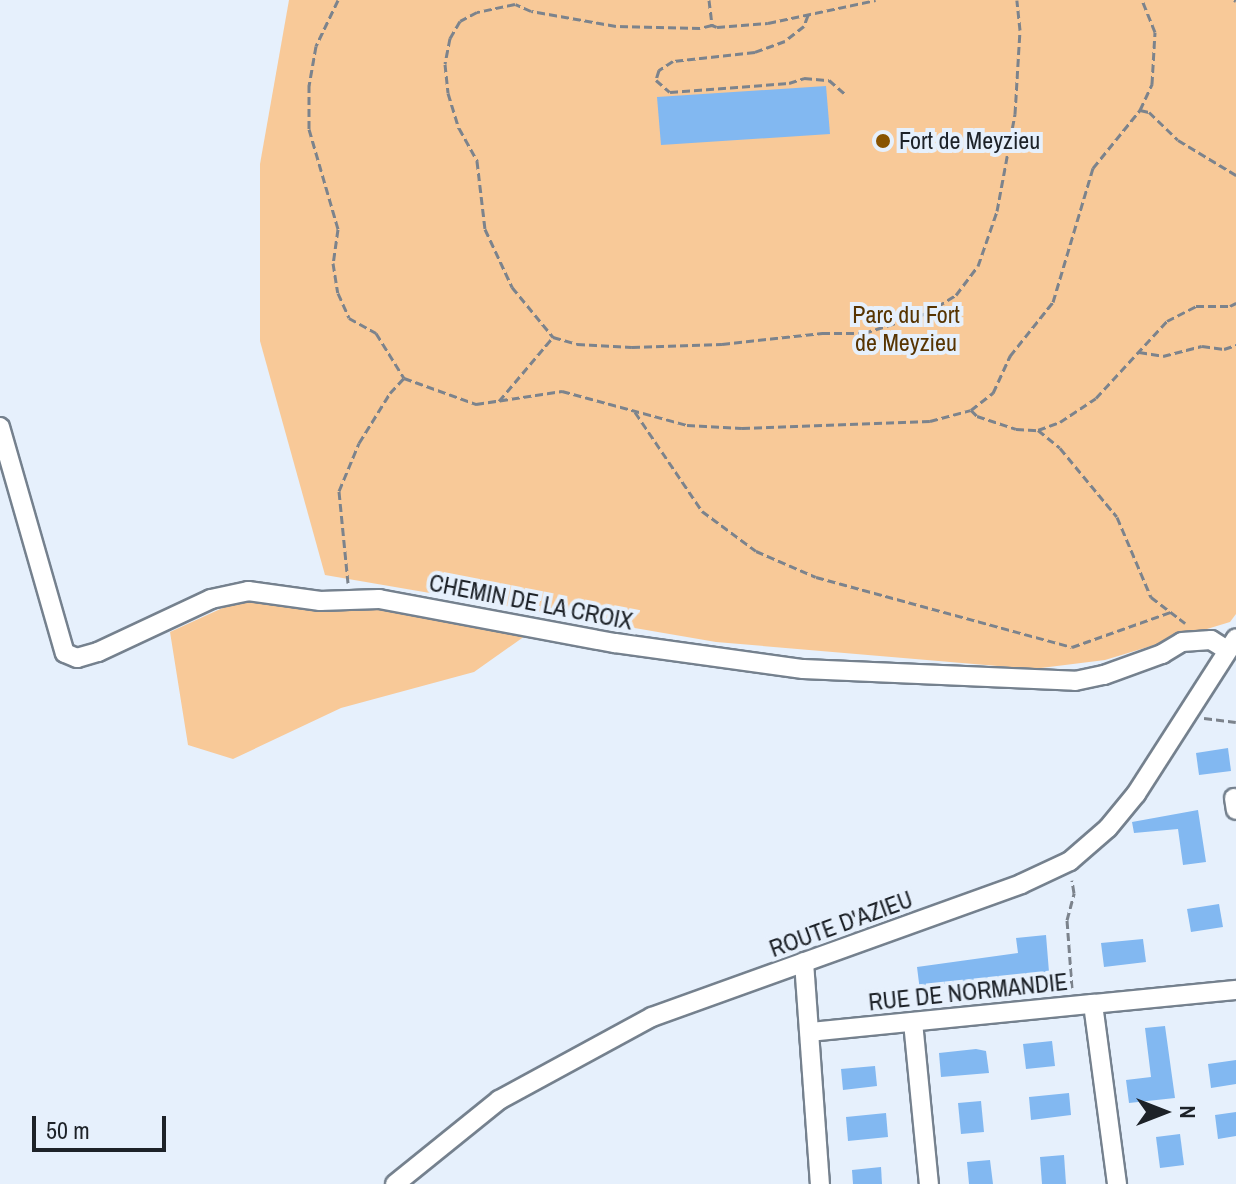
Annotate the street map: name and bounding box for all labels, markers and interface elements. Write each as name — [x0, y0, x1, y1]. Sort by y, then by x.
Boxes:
place label: Fort de Meyzieu — [899, 127, 1040, 155]
marker: Fort de Meyzieu — [874, 132, 892, 150]
park label: Parc du Fort de Meyzieu — [852, 301, 960, 357]
street label: CHEMIN DE LA CROIX — [426, 568, 636, 636]
street label: ROUTE D'AZIEU — [765, 885, 917, 963]
street label: RUE DE NORMANDIE — [867, 967, 1069, 1017]
north arrow — [1124, 1072, 1204, 1152]
scale bar — [36, 1100, 170, 1150]
text: N — [1173, 1105, 1203, 1119]
text: 50 m — [46, 1114, 90, 1146]

